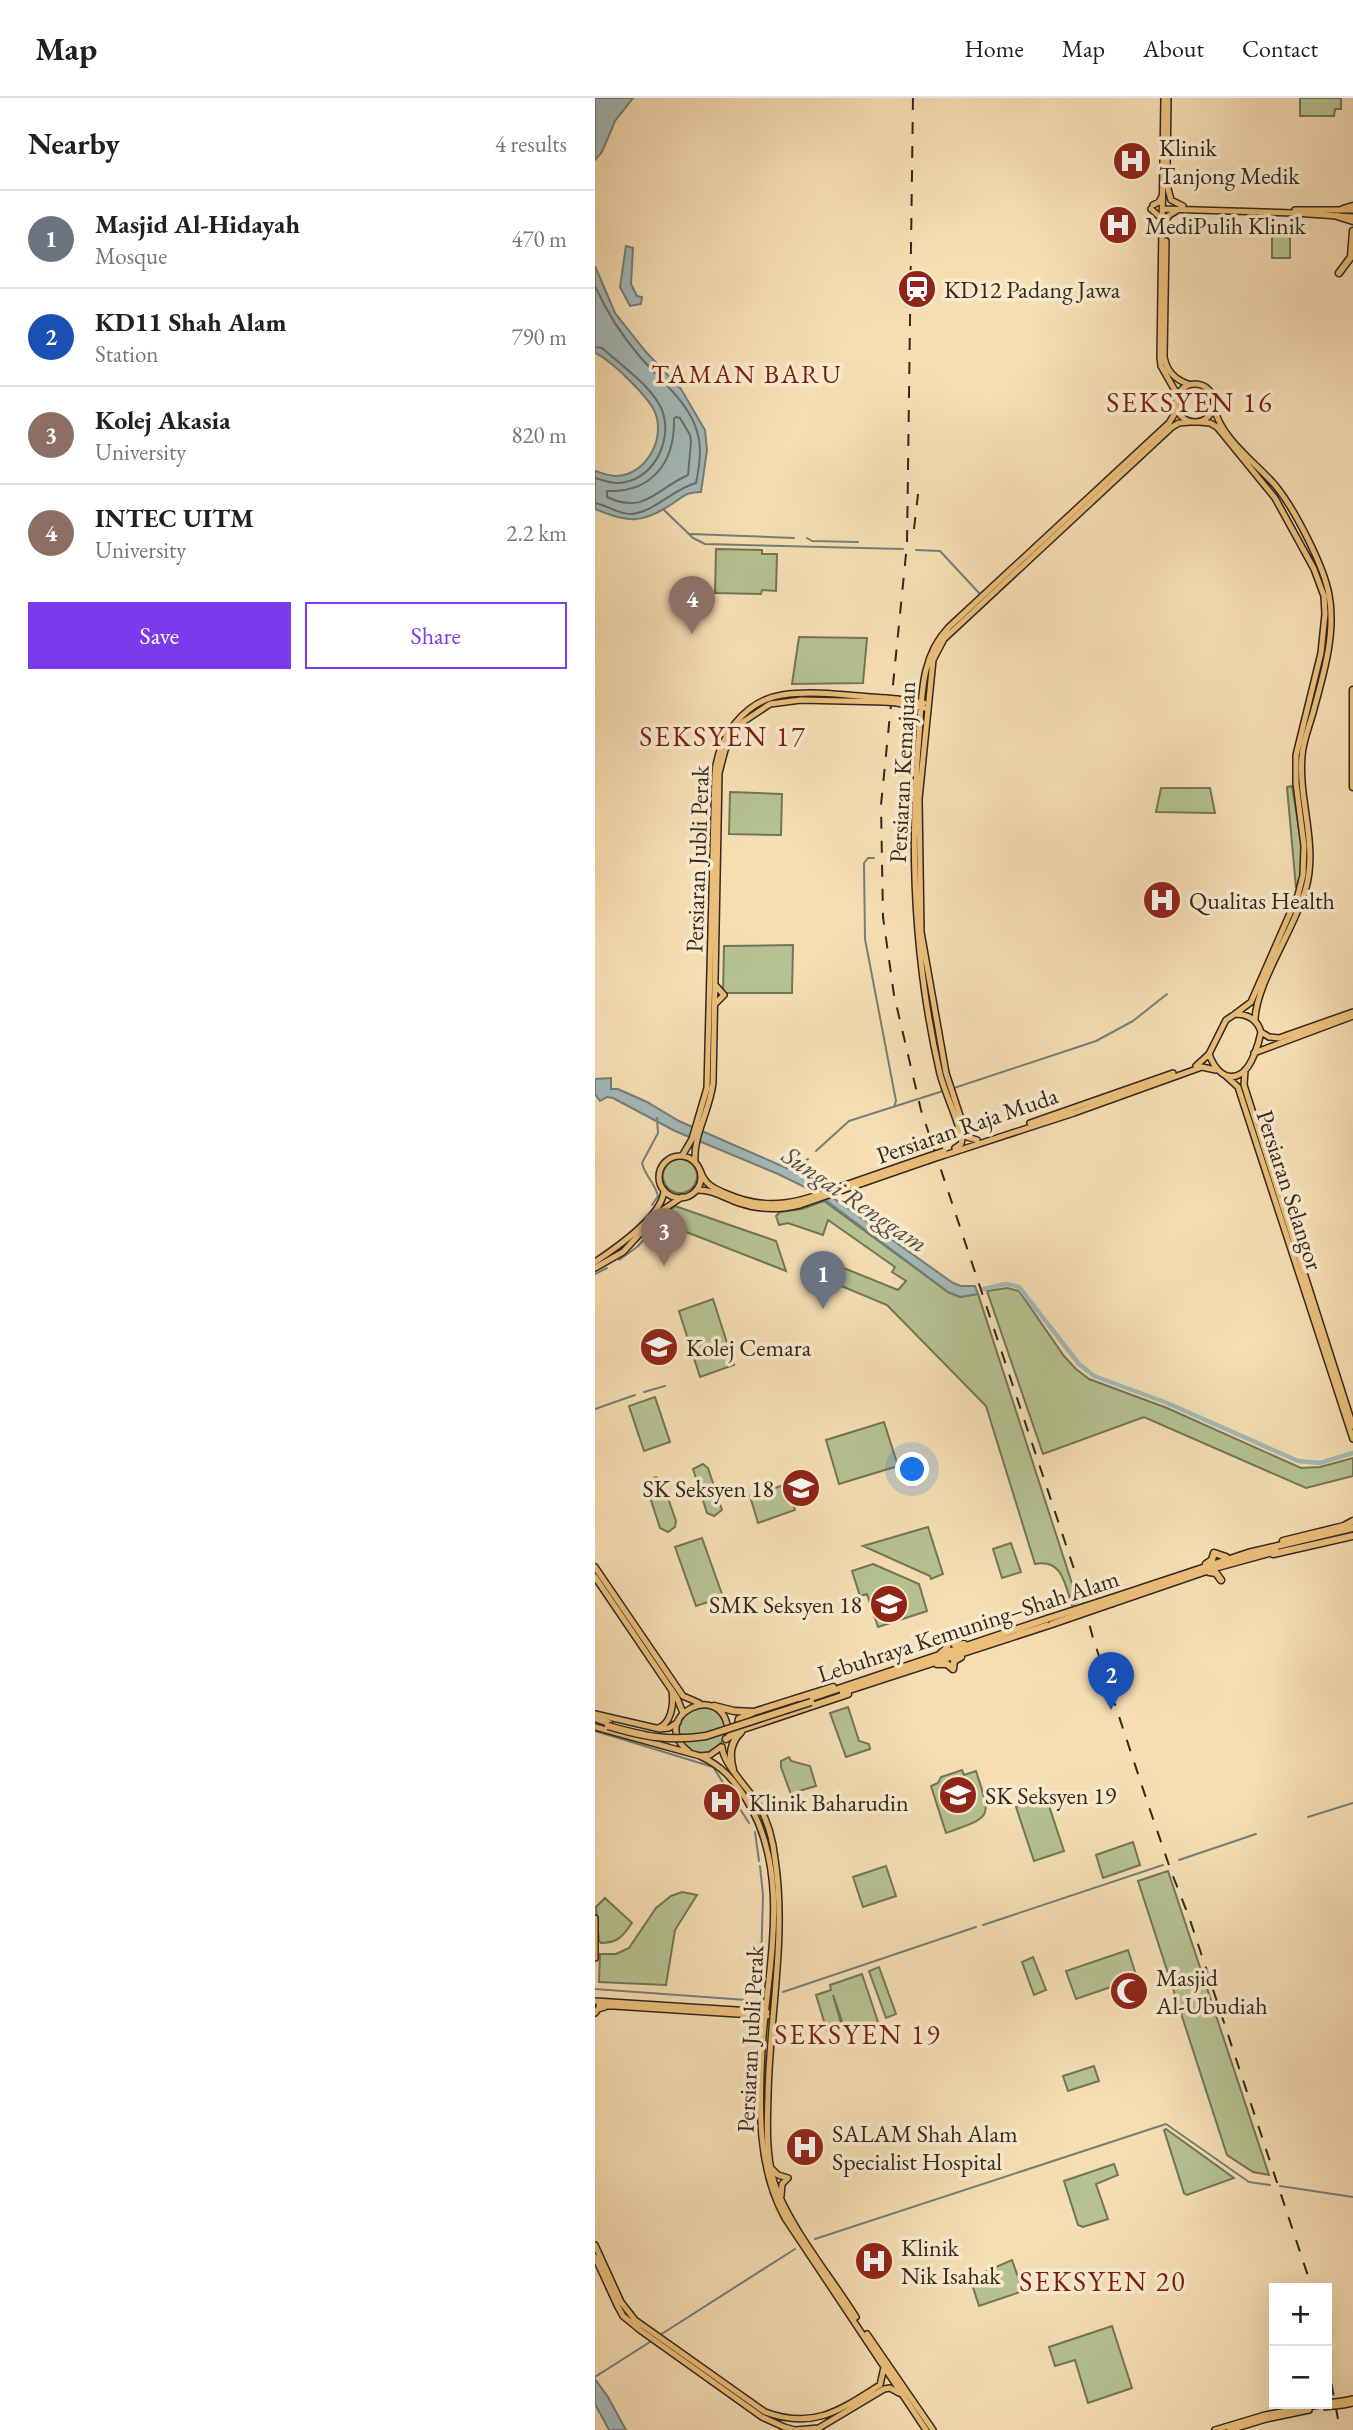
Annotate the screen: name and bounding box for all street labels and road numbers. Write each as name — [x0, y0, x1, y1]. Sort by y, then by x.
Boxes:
street label: Persiaran Kemajuan — [882, 680, 922, 864]
street label: Persiaran Jubli Perak — [678, 764, 716, 953]
street label: Persiaran Raja Muda — [872, 1079, 1062, 1171]
street label: Persiaran Selangor — [1250, 1106, 1330, 1274]
street label: Lebuhraya Kemuning–Shah Alam — [813, 1562, 1123, 1689]
street label: Persiaran Jubli Perak — [730, 1944, 770, 2133]

